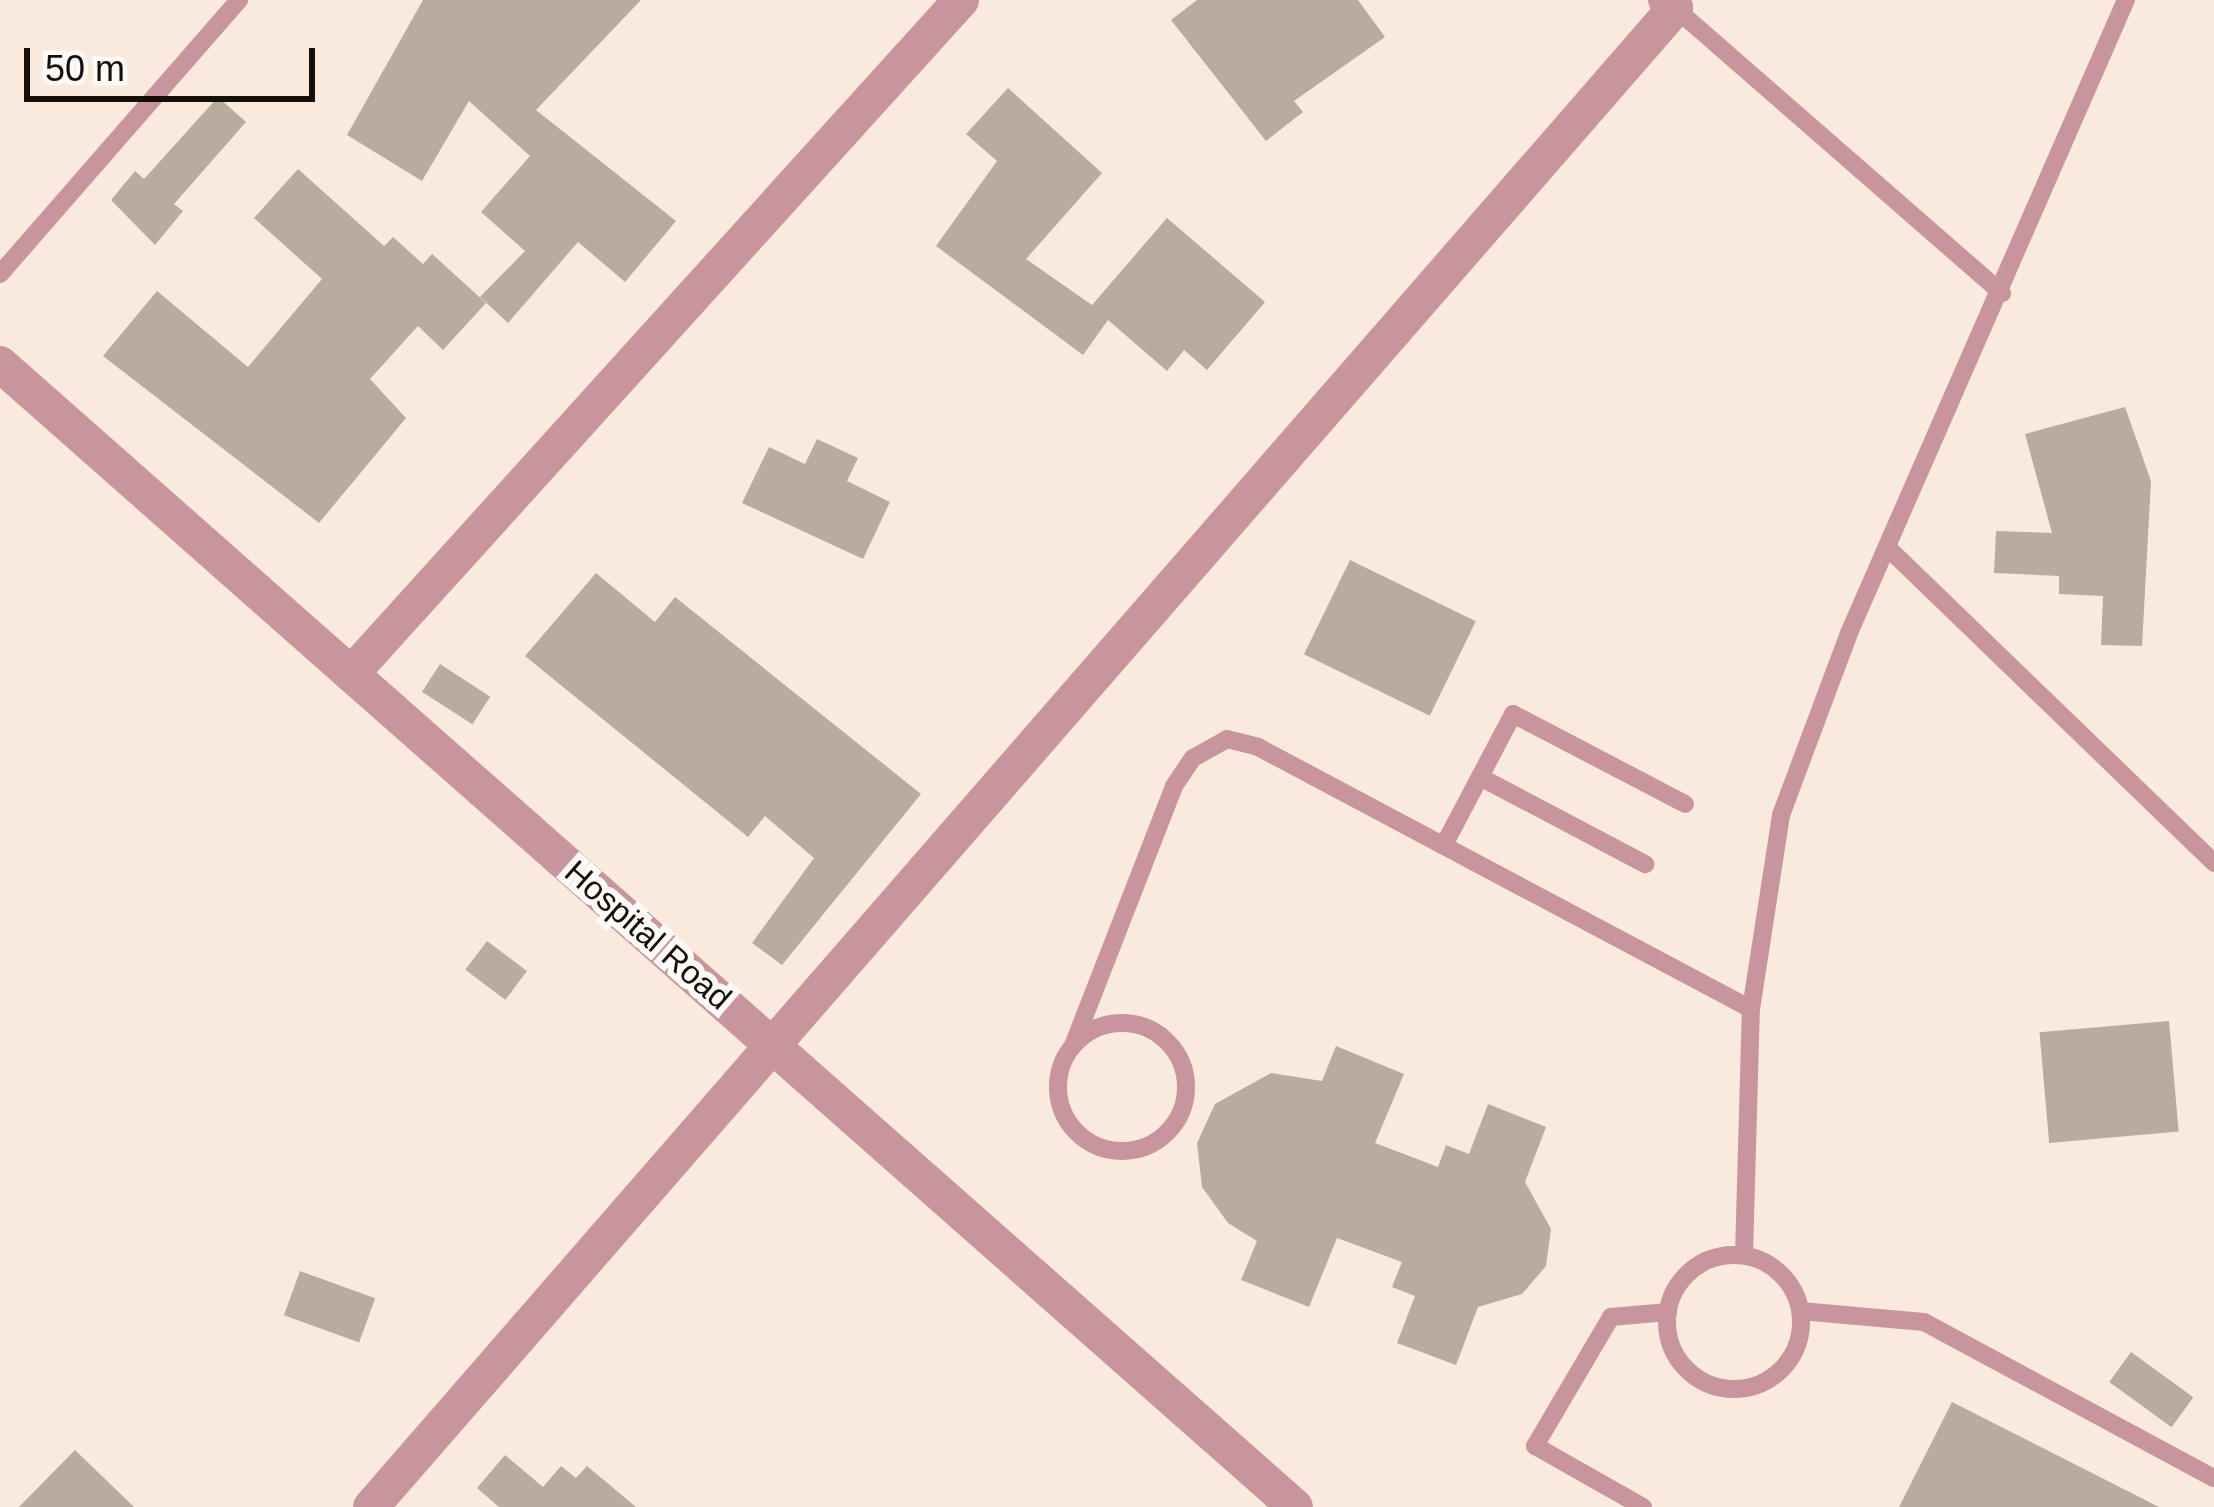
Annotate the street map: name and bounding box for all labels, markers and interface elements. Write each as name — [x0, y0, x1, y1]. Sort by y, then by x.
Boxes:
scale bar — [30, 24, 321, 98]
text: 50 m — [45, 48, 125, 89]
street label: Hospital Road — [557, 852, 739, 1018]

